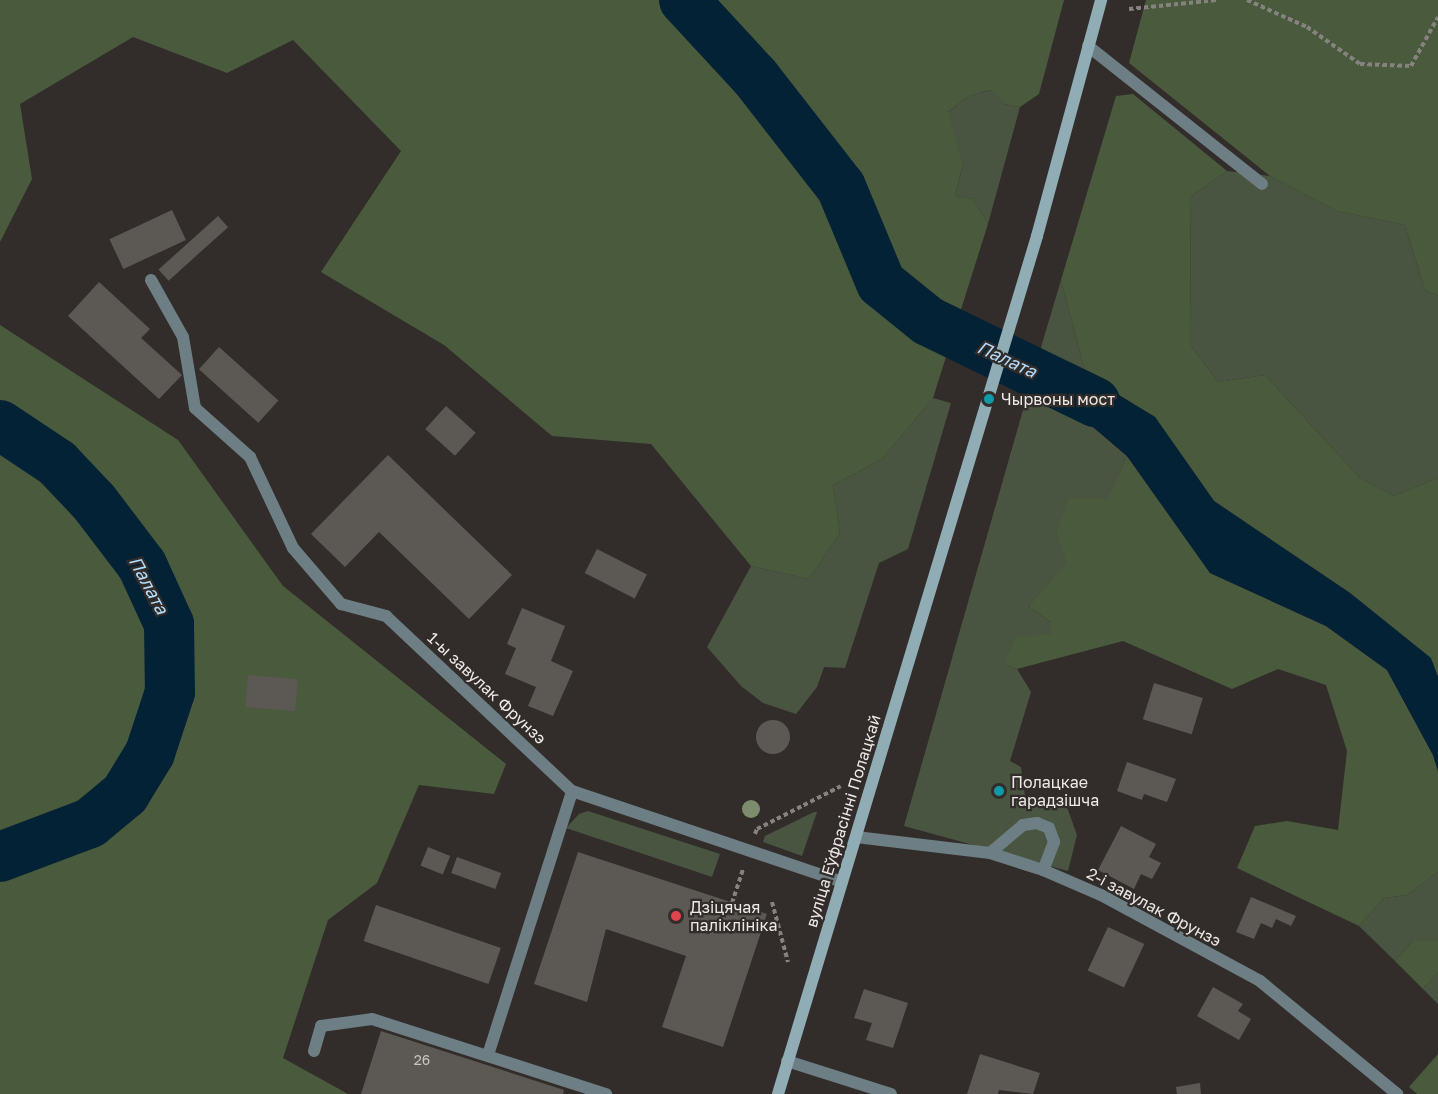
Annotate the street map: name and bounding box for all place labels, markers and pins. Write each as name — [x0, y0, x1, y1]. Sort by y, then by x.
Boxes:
place label: Чырвоны мост — [1001, 389, 1115, 409]
marker: Чырвоны мост — [982, 392, 996, 406]
place label: Полацкае гарадзішча — [1011, 772, 1099, 810]
marker: Полацкае гарадзішча — [992, 784, 1006, 798]
place label: Дзіцячая паліклініка — [690, 897, 778, 935]
marker: Дзіцячая паліклініка — [667, 907, 685, 925]

